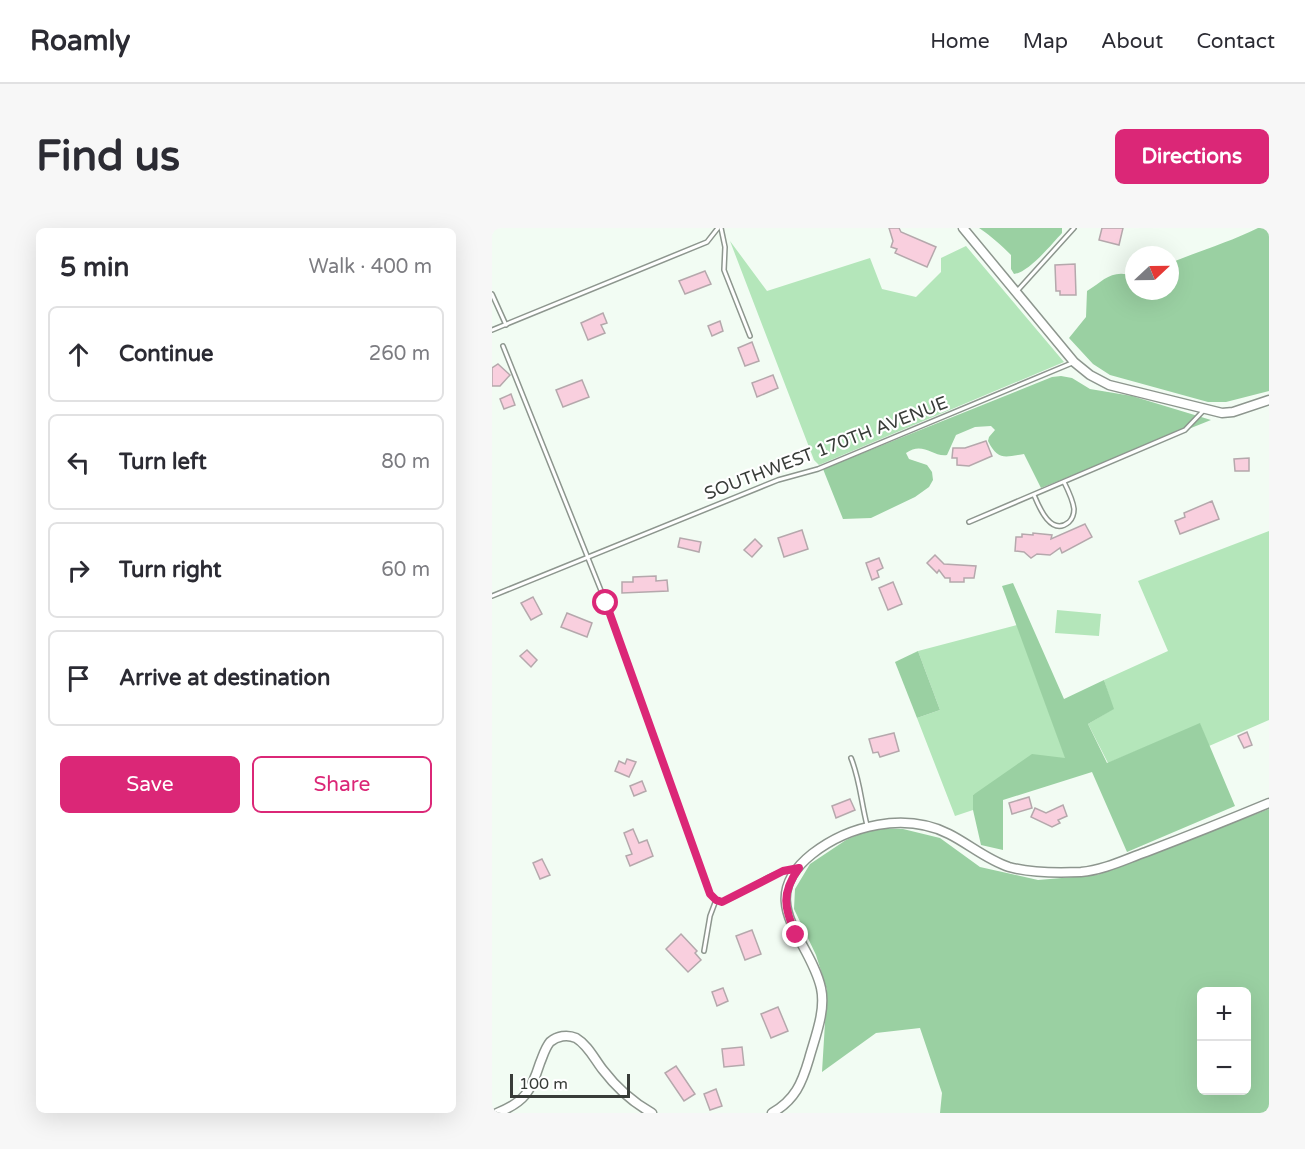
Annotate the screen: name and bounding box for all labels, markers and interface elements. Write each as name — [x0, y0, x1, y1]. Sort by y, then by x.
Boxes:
text: Roamly — [30, 24, 130, 58]
text: Home — [930, 29, 990, 54]
text: Map — [1023, 29, 1068, 54]
text: About — [1101, 29, 1163, 54]
text: Contact — [1196, 29, 1275, 54]
button: Directions — [1115, 129, 1269, 184]
text: Find us — [36, 131, 180, 182]
north arrow — [1125, 246, 1179, 300]
text: 5 min — [60, 252, 129, 283]
text: Walk · 400 m — [309, 255, 432, 279]
icon: ahead — [62, 338, 95, 371]
text: Continue — [119, 341, 214, 367]
text: 260 m — [369, 342, 430, 366]
street label: SOUTHWEST 170TH AVENUE — [701, 391, 951, 505]
icon: left — [62, 446, 95, 479]
text: Turn left — [119, 449, 207, 475]
text: 80 m — [381, 450, 430, 474]
icon: right — [62, 554, 95, 587]
text: Turn right — [119, 557, 221, 583]
text: 60 m — [381, 558, 430, 582]
route start — [592, 589, 618, 615]
icon: arrive — [62, 662, 95, 695]
text: Arrive at destination — [119, 665, 330, 691]
button: Save — [60, 756, 240, 813]
button: Share — [252, 756, 432, 813]
route end — [782, 921, 808, 947]
map controls — [1197, 987, 1251, 1095]
button: + — [1197, 987, 1251, 1041]
button: − — [1197, 1041, 1251, 1095]
scale bar — [510, 1071, 630, 1098]
text: 100 m — [519, 1074, 568, 1094]

